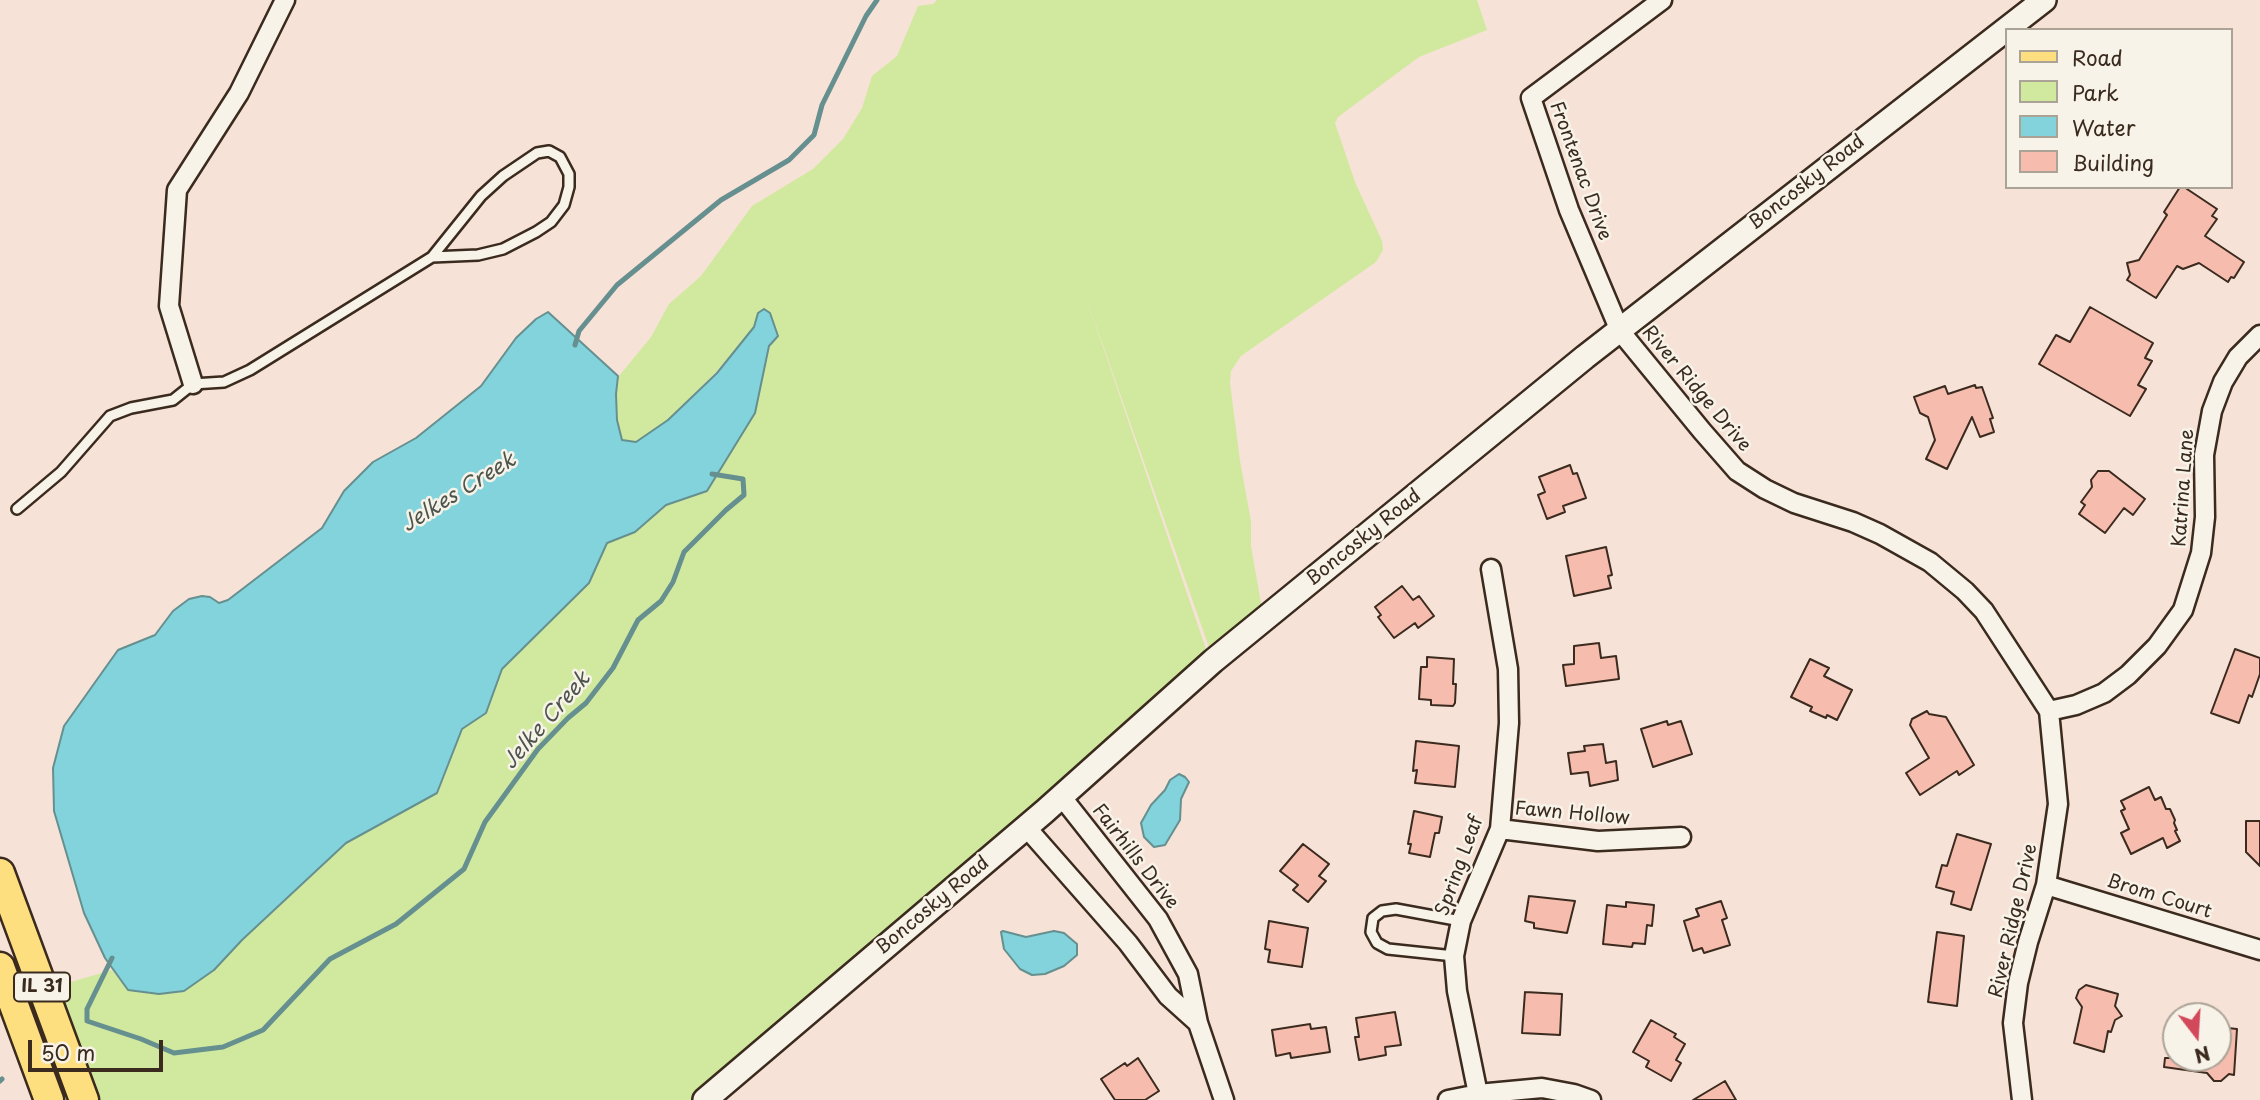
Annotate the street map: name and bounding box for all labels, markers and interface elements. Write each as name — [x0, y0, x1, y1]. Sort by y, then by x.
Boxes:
legend — [2004, 28, 2232, 189]
text: Road — [2072, 41, 2123, 73]
text: Park — [2072, 76, 2119, 108]
street label: Frontenac Drive — [1544, 98, 1616, 244]
text: Water — [2072, 111, 2135, 143]
street label: Boncosky Road — [1744, 131, 1870, 235]
text: Building — [2072, 146, 2154, 178]
street label: River Ridge Drive — [1637, 321, 1755, 457]
street label: Katrina Lane — [2169, 428, 2199, 548]
water label: Jelkes Creek — [397, 448, 521, 538]
street label: Boncosky Road — [1302, 485, 1426, 591]
water label: Jelke Creek — [498, 667, 596, 775]
street label: Fawn Hollow — [1514, 798, 1630, 830]
street label: Fairhills Drive — [1087, 800, 1183, 914]
street label: Spring Leaf — [1431, 813, 1489, 919]
street label: River Ridge Drive — [1985, 842, 2043, 1000]
street label: Boncosky Road — [872, 852, 994, 960]
street label: Brom Court — [2104, 870, 2214, 924]
road number: IL 31 — [14, 972, 70, 1002]
north arrow — [2162, 1002, 2232, 1072]
scale bar — [32, 1026, 166, 1070]
text: 50 m — [41, 1036, 95, 1068]
text: N — [2191, 1040, 2214, 1071]

